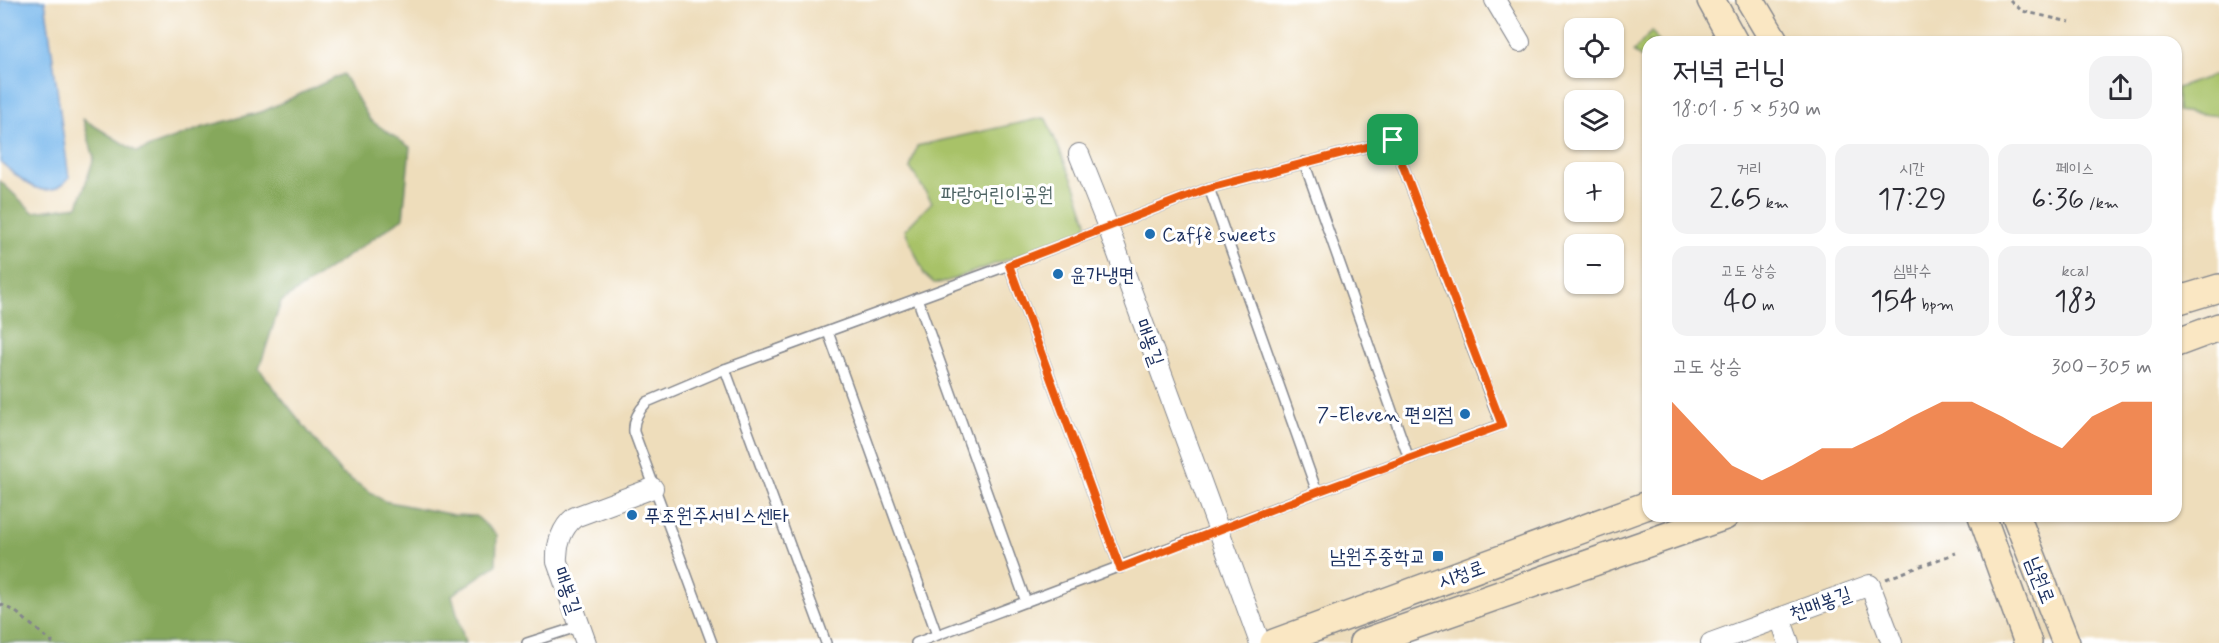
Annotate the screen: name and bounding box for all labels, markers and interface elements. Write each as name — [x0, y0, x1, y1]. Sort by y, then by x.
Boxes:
map controls — [1564, 18, 1624, 294]
button: locate — [1564, 18, 1624, 78]
text: 저녁 러닝 — [1672, 51, 1787, 95]
button: share — [2089, 56, 2152, 119]
button: layers — [1564, 90, 1624, 150]
text: 18:01 · 5 × 530 m — [1672, 96, 1821, 123]
pin — [1367, 114, 1418, 165]
icon: arrive — [1376, 123, 1409, 156]
text: 거리 — [1736, 159, 1762, 180]
text: 시간 — [1899, 159, 1925, 180]
text: 페이스 — [2056, 159, 2094, 180]
button: + — [1564, 162, 1624, 222]
text: 2.65 — [1709, 180, 1761, 219]
text: 17:29 — [1877, 180, 1947, 219]
text: 6:36 — [2031, 180, 2084, 219]
park label: 파랑어린이공원 — [941, 182, 1053, 209]
text: km — [1761, 193, 1789, 214]
text: /km — [2084, 193, 2119, 214]
place label: Caffè sweets — [1162, 222, 1276, 249]
marker: Caffè sweets — [1143, 227, 1157, 241]
button: − — [1564, 234, 1624, 294]
text: 고도 상승 — [1721, 261, 1777, 282]
text: 심박수 — [1893, 261, 1931, 282]
text: kcal — [2062, 261, 2088, 282]
place label: 윤가냉면 — [1070, 262, 1134, 289]
marker: 윤가냉면 — [1051, 267, 1065, 281]
text: 40 — [1723, 282, 1758, 321]
text: 154 — [1870, 282, 1917, 321]
text: 183 — [2054, 282, 2096, 321]
text: m — [1758, 295, 1775, 316]
text: bpm — [1917, 295, 1954, 316]
street label: 매봉길 — [1128, 315, 1170, 370]
text: 고도 상승 — [1672, 354, 1742, 381]
text: 300–305 m — [2051, 354, 2152, 381]
place label: 7-Eleven 편의점 — [1317, 402, 1453, 429]
marker: 7-Eleven 편의점 — [1458, 407, 1472, 421]
place label: 푸조원주서비스센타 — [644, 503, 789, 530]
marker: 푸조원주서비스센타 — [625, 508, 639, 522]
place label: 남원주중학교 — [1329, 544, 1426, 571]
marker: 남원주중학교 — [1431, 549, 1445, 563]
street label: 남원로 — [2018, 553, 2061, 608]
street label: 시청로 — [1434, 554, 1489, 596]
street label: 매봉길 — [546, 563, 587, 618]
street label: 천매봉길 — [1786, 581, 1855, 628]

